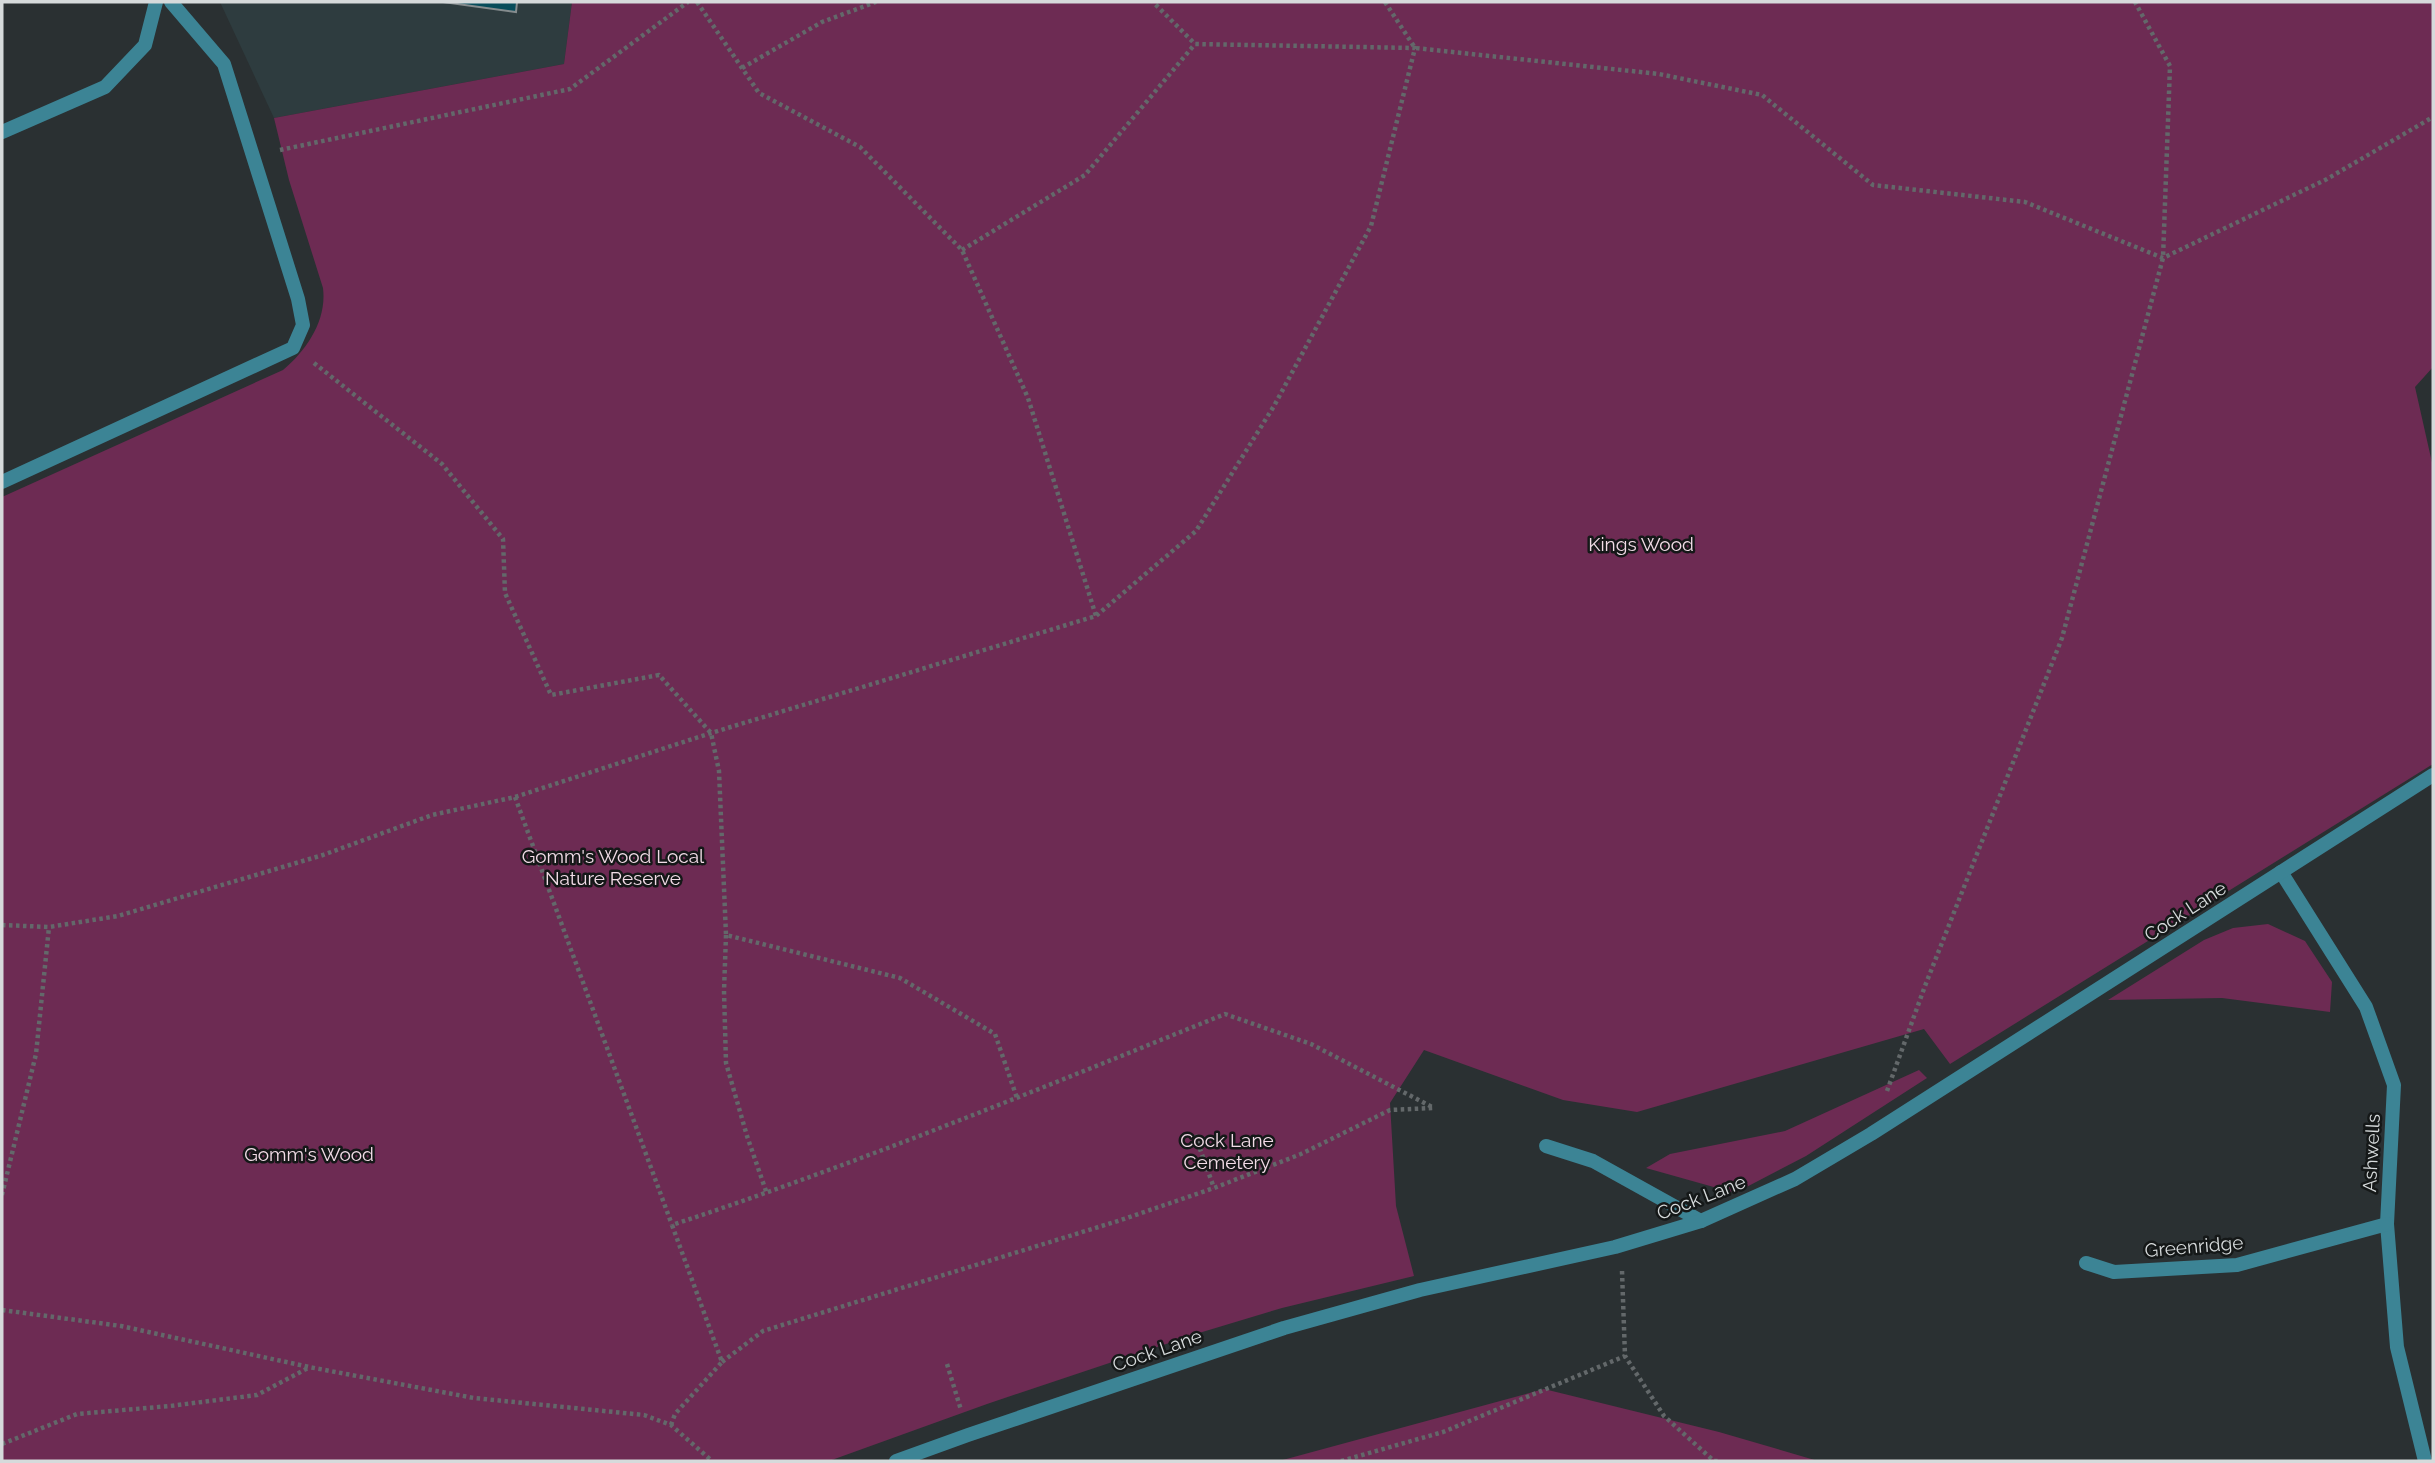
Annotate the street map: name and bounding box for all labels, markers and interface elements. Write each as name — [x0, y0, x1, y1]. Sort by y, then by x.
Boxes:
park label: Kings Wood — [1588, 533, 1694, 555]
park label: Gomm's Wood Local Nature Reserve — [522, 845, 705, 889]
street label: Cock Lane — [2140, 876, 2230, 946]
street label: Ashwells — [2358, 1113, 2384, 1193]
park label: Cock Lane Cemetery — [1180, 1129, 1274, 1173]
park label: Gomm's Wood — [244, 1143, 374, 1165]
street label: Cock Lane — [1653, 1170, 1749, 1224]
street label: Greenridge — [2144, 1231, 2244, 1261]
street label: Cock Lane — [1109, 1324, 1205, 1376]

